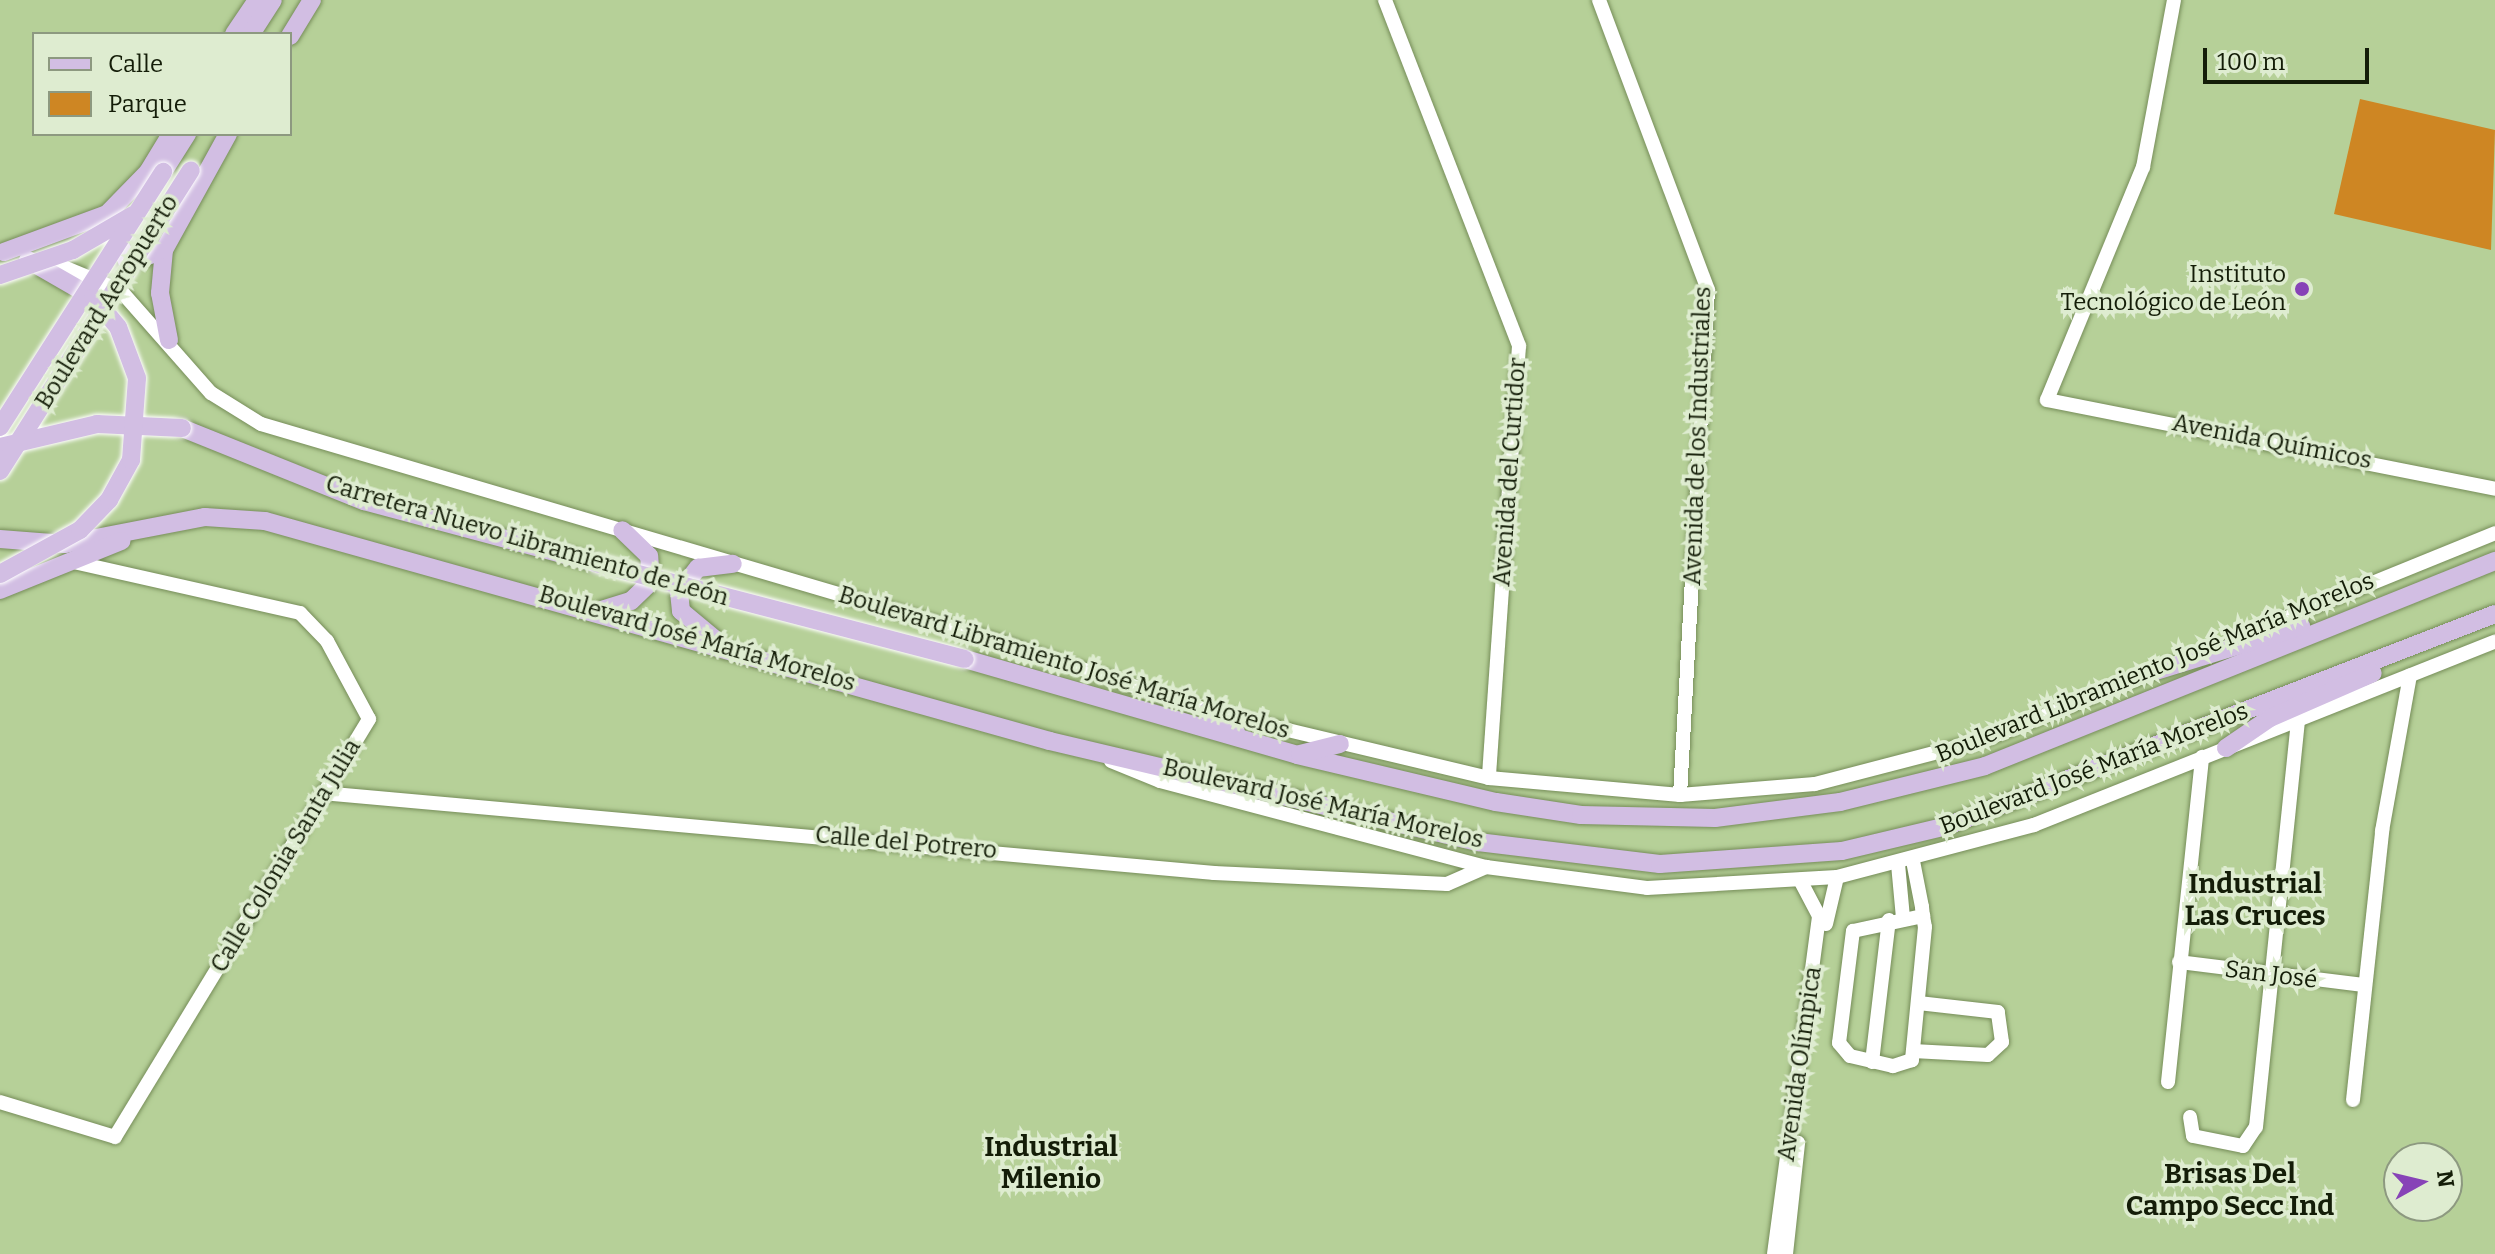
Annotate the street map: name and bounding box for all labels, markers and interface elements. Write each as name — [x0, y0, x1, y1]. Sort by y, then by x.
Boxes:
legend — [32, 32, 292, 136]
scale bar — [2207, 32, 2373, 82]
text: 100 m — [2217, 48, 2285, 76]
text: Calle — [108, 50, 163, 78]
text: Parque — [108, 90, 187, 118]
street label: Boulevard Aeropuerto — [29, 190, 185, 414]
place label: Instituto Tecnológico de León — [2060, 261, 2286, 317]
marker: Instituto Tecnológico de León — [2293, 280, 2311, 298]
street label: Avenida de los Industriales — [1678, 286, 1718, 586]
street label: Avenida del Curtidor — [1488, 357, 1532, 587]
street label: Avenida Químicos — [2170, 409, 2374, 475]
street label: Carretera Nuevo Libramiento de León — [322, 470, 732, 612]
street label: Boulevard Libramiento José María Morelos — [1932, 567, 2378, 769]
street label: Boulevard José María Morelos — [535, 580, 859, 698]
street label: Boulevard Libramiento José María Morelos — [835, 580, 1293, 746]
street label: Boulevard José María Morelos — [1936, 697, 2252, 841]
street label: Calle Colonia Santa Julia — [205, 734, 367, 978]
street label: Boulevard José María Morelos — [1160, 753, 1486, 855]
street label: Calle del Potrero — [814, 821, 998, 865]
district label: Industrial Las Cruces — [2184, 867, 2326, 933]
street label: San José — [2223, 955, 2319, 995]
street label: Avenida Olímpica — [1772, 965, 1828, 1163]
district label: Industrial Milenio — [984, 1130, 1118, 1196]
north arrow — [2383, 1142, 2463, 1222]
district label: Brisas Del Campo Secc Ind — [2126, 1157, 2334, 1223]
text: N — [2431, 1169, 2460, 1189]

